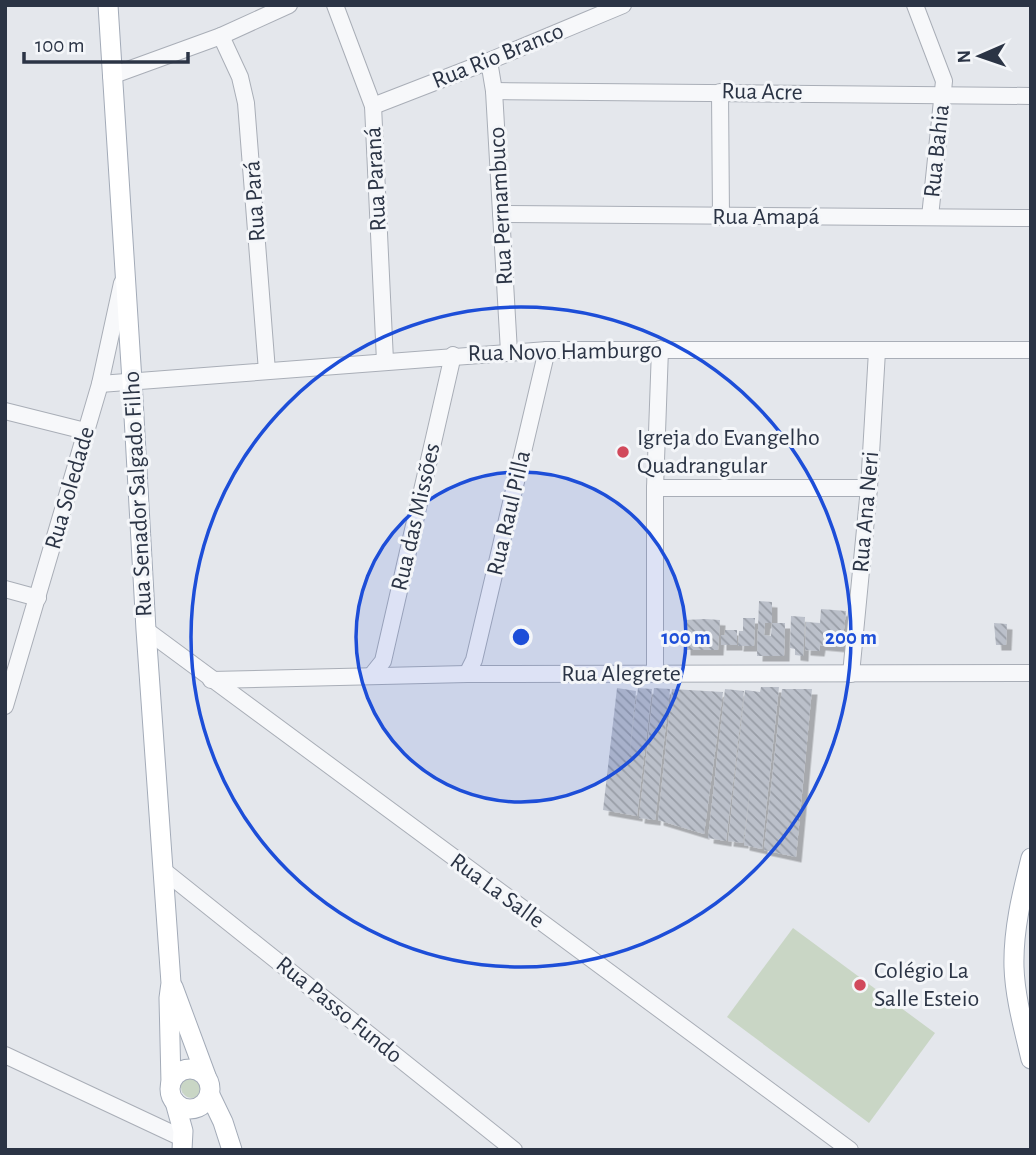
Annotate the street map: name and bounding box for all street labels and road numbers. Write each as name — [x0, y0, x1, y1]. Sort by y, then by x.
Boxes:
street label: Rua Rio Branco — [429, 19, 567, 93]
street label: Rua Acre — [721, 79, 803, 105]
street label: Rua Bahia — [920, 103, 954, 199]
street label: Rua Paraná — [361, 126, 391, 232]
street label: Rua Pernambuco — [485, 126, 517, 286]
street label: Rua Pará — [240, 160, 270, 242]
street label: Rua Amapá — [712, 205, 820, 229]
street label: Rua Novo Hamburgo — [468, 338, 662, 366]
street label: Rua Senador Salgado Filho — [120, 371, 156, 617]
street label: Rua Soledade — [41, 424, 99, 552]
street label: Rua das Missões — [387, 441, 445, 593]
street label: Rua Raul Pilla — [483, 448, 535, 578]
street label: Rua Ana Neri — [849, 450, 883, 574]
street label: Rua Alegrete — [561, 662, 681, 686]
street label: Rua La Salle — [445, 849, 549, 933]
street label: Rua Passo Fundo — [271, 952, 407, 1068]

